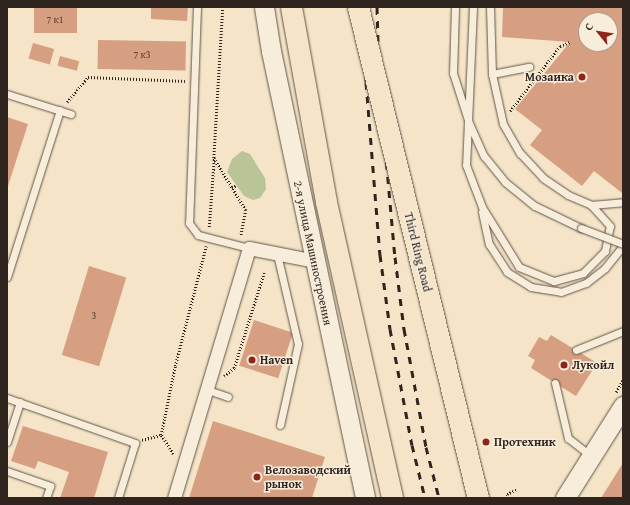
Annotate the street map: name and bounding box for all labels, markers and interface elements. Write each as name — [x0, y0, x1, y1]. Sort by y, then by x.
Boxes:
north arrow — [578, 12, 618, 52]
house number: 7 к1 — [46, 14, 64, 26]
text: С — [580, 20, 597, 33]
house number: 7 к3 — [133, 49, 151, 61]
place label: Мозаика — [525, 70, 574, 84]
marker: Мозаика — [577, 72, 587, 82]
street label: 2-я улица Машиностроения — [291, 179, 335, 327]
street label: Third Ring Road — [401, 211, 435, 293]
house number: 3 — [92, 310, 96, 322]
place label: Haven — [260, 353, 293, 367]
marker: Haven — [247, 355, 257, 365]
place label: Лукойл — [572, 358, 614, 372]
marker: Лукойл — [559, 360, 569, 370]
place label: Протехник — [494, 435, 556, 449]
marker: Протехник — [481, 437, 491, 447]
place label: Велозаводский рынок — [265, 463, 351, 491]
marker: Велозаводский рынок — [252, 472, 262, 482]

